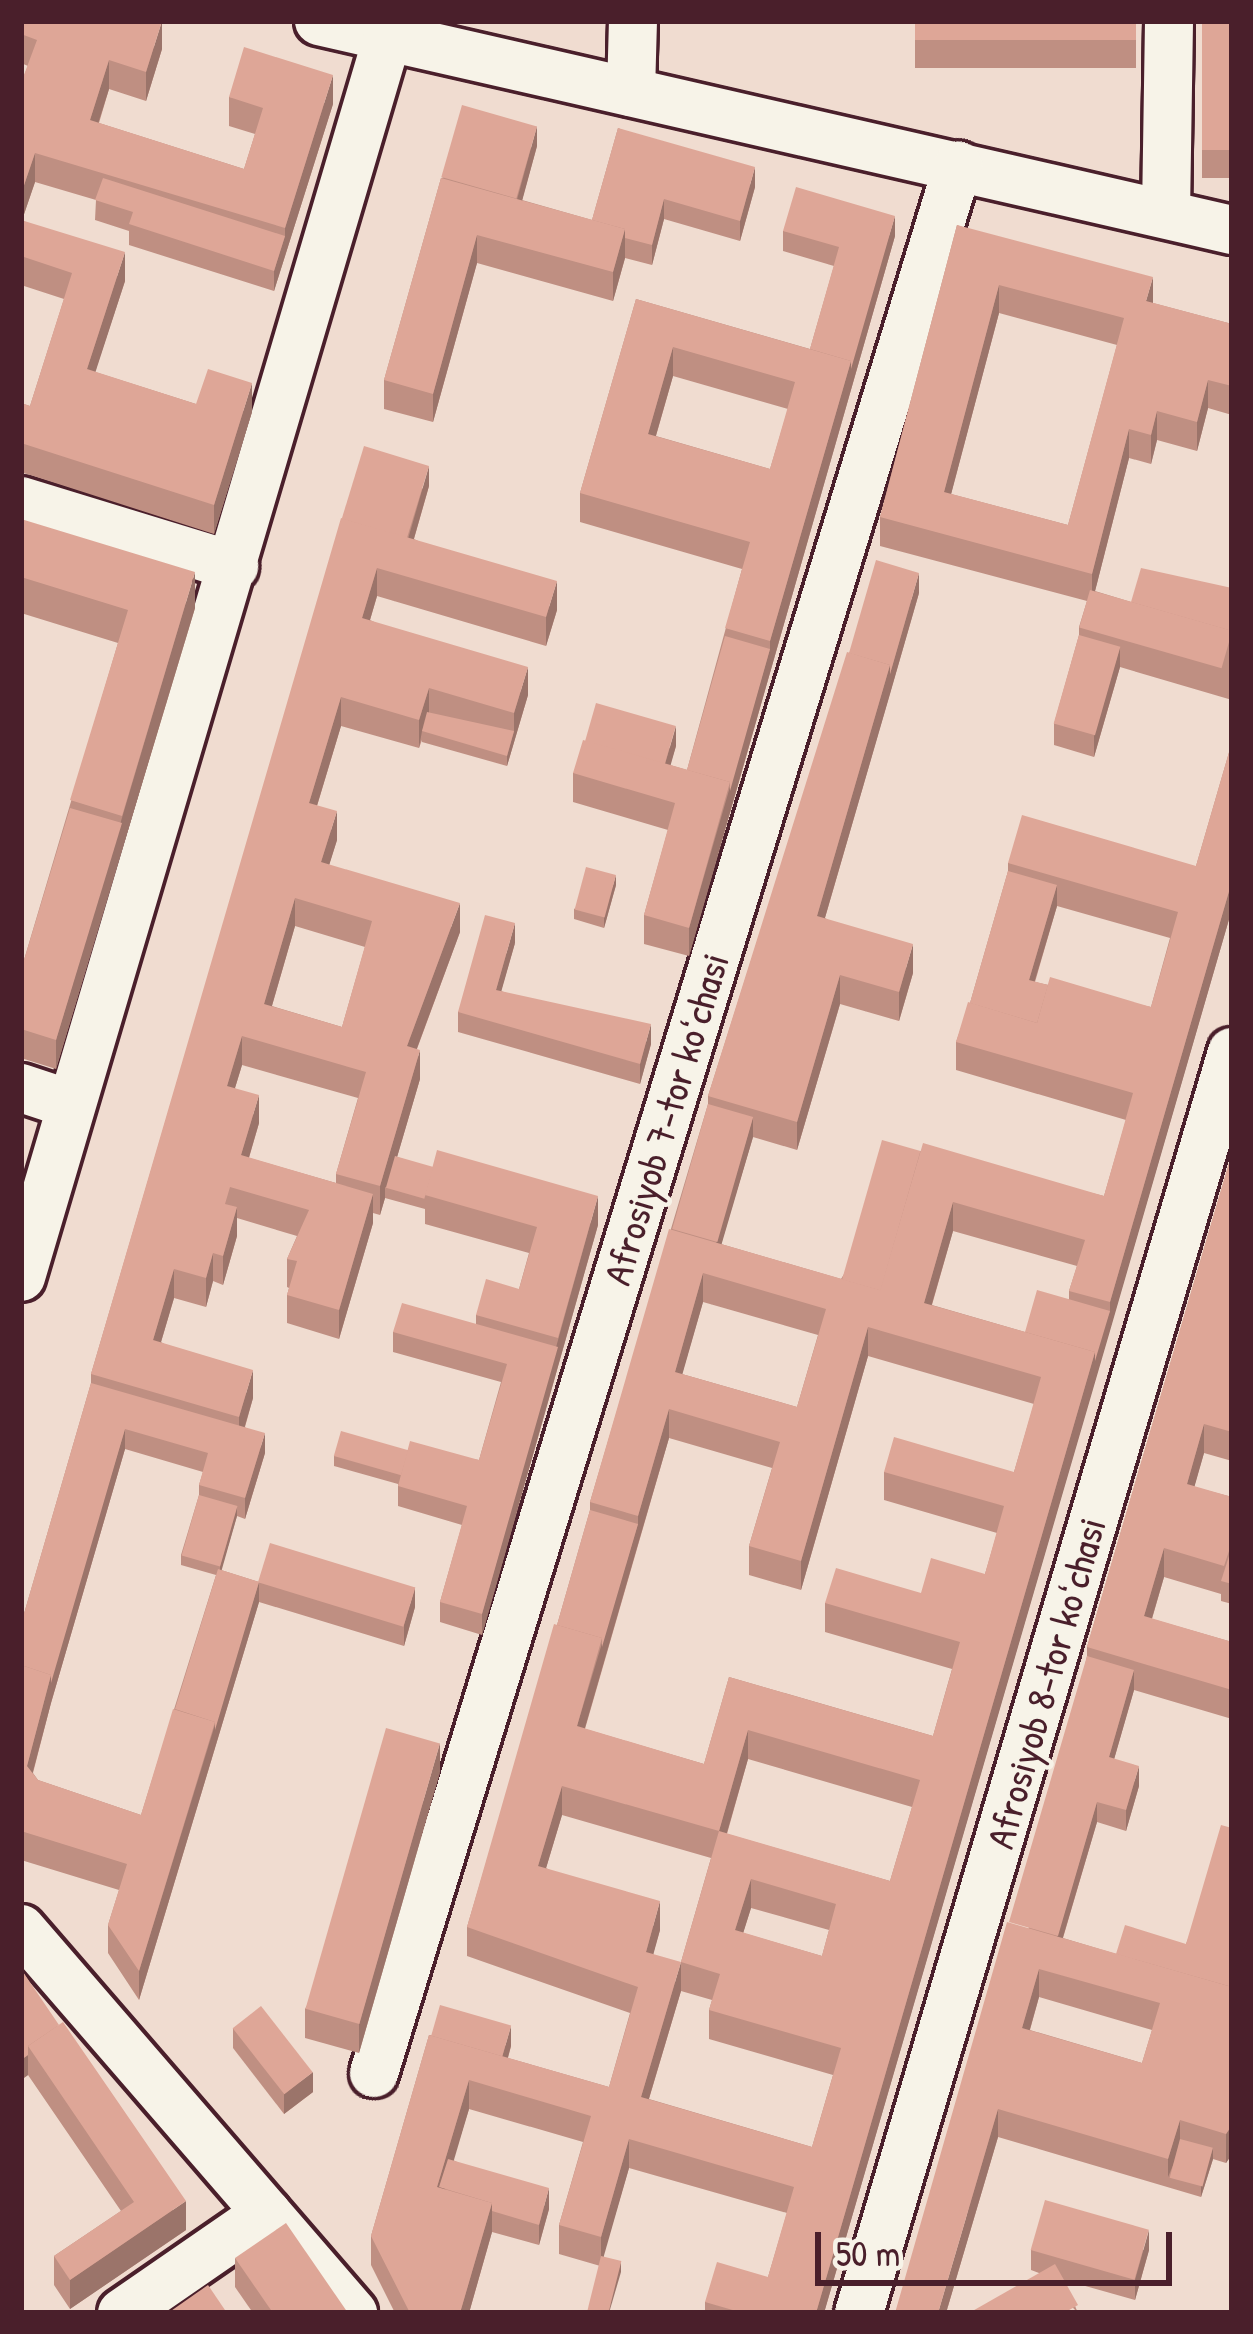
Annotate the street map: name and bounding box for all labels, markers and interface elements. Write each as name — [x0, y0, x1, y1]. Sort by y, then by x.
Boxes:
street label: Afrosiyob 7-tor koʻchasi — [593, 948, 739, 1290]
street label: Afrosiyob 8-tor koʻchasi — [976, 1512, 1116, 1854]
scale bar — [821, 2208, 1178, 2282]
text: 50 m — [836, 2228, 900, 2277]

